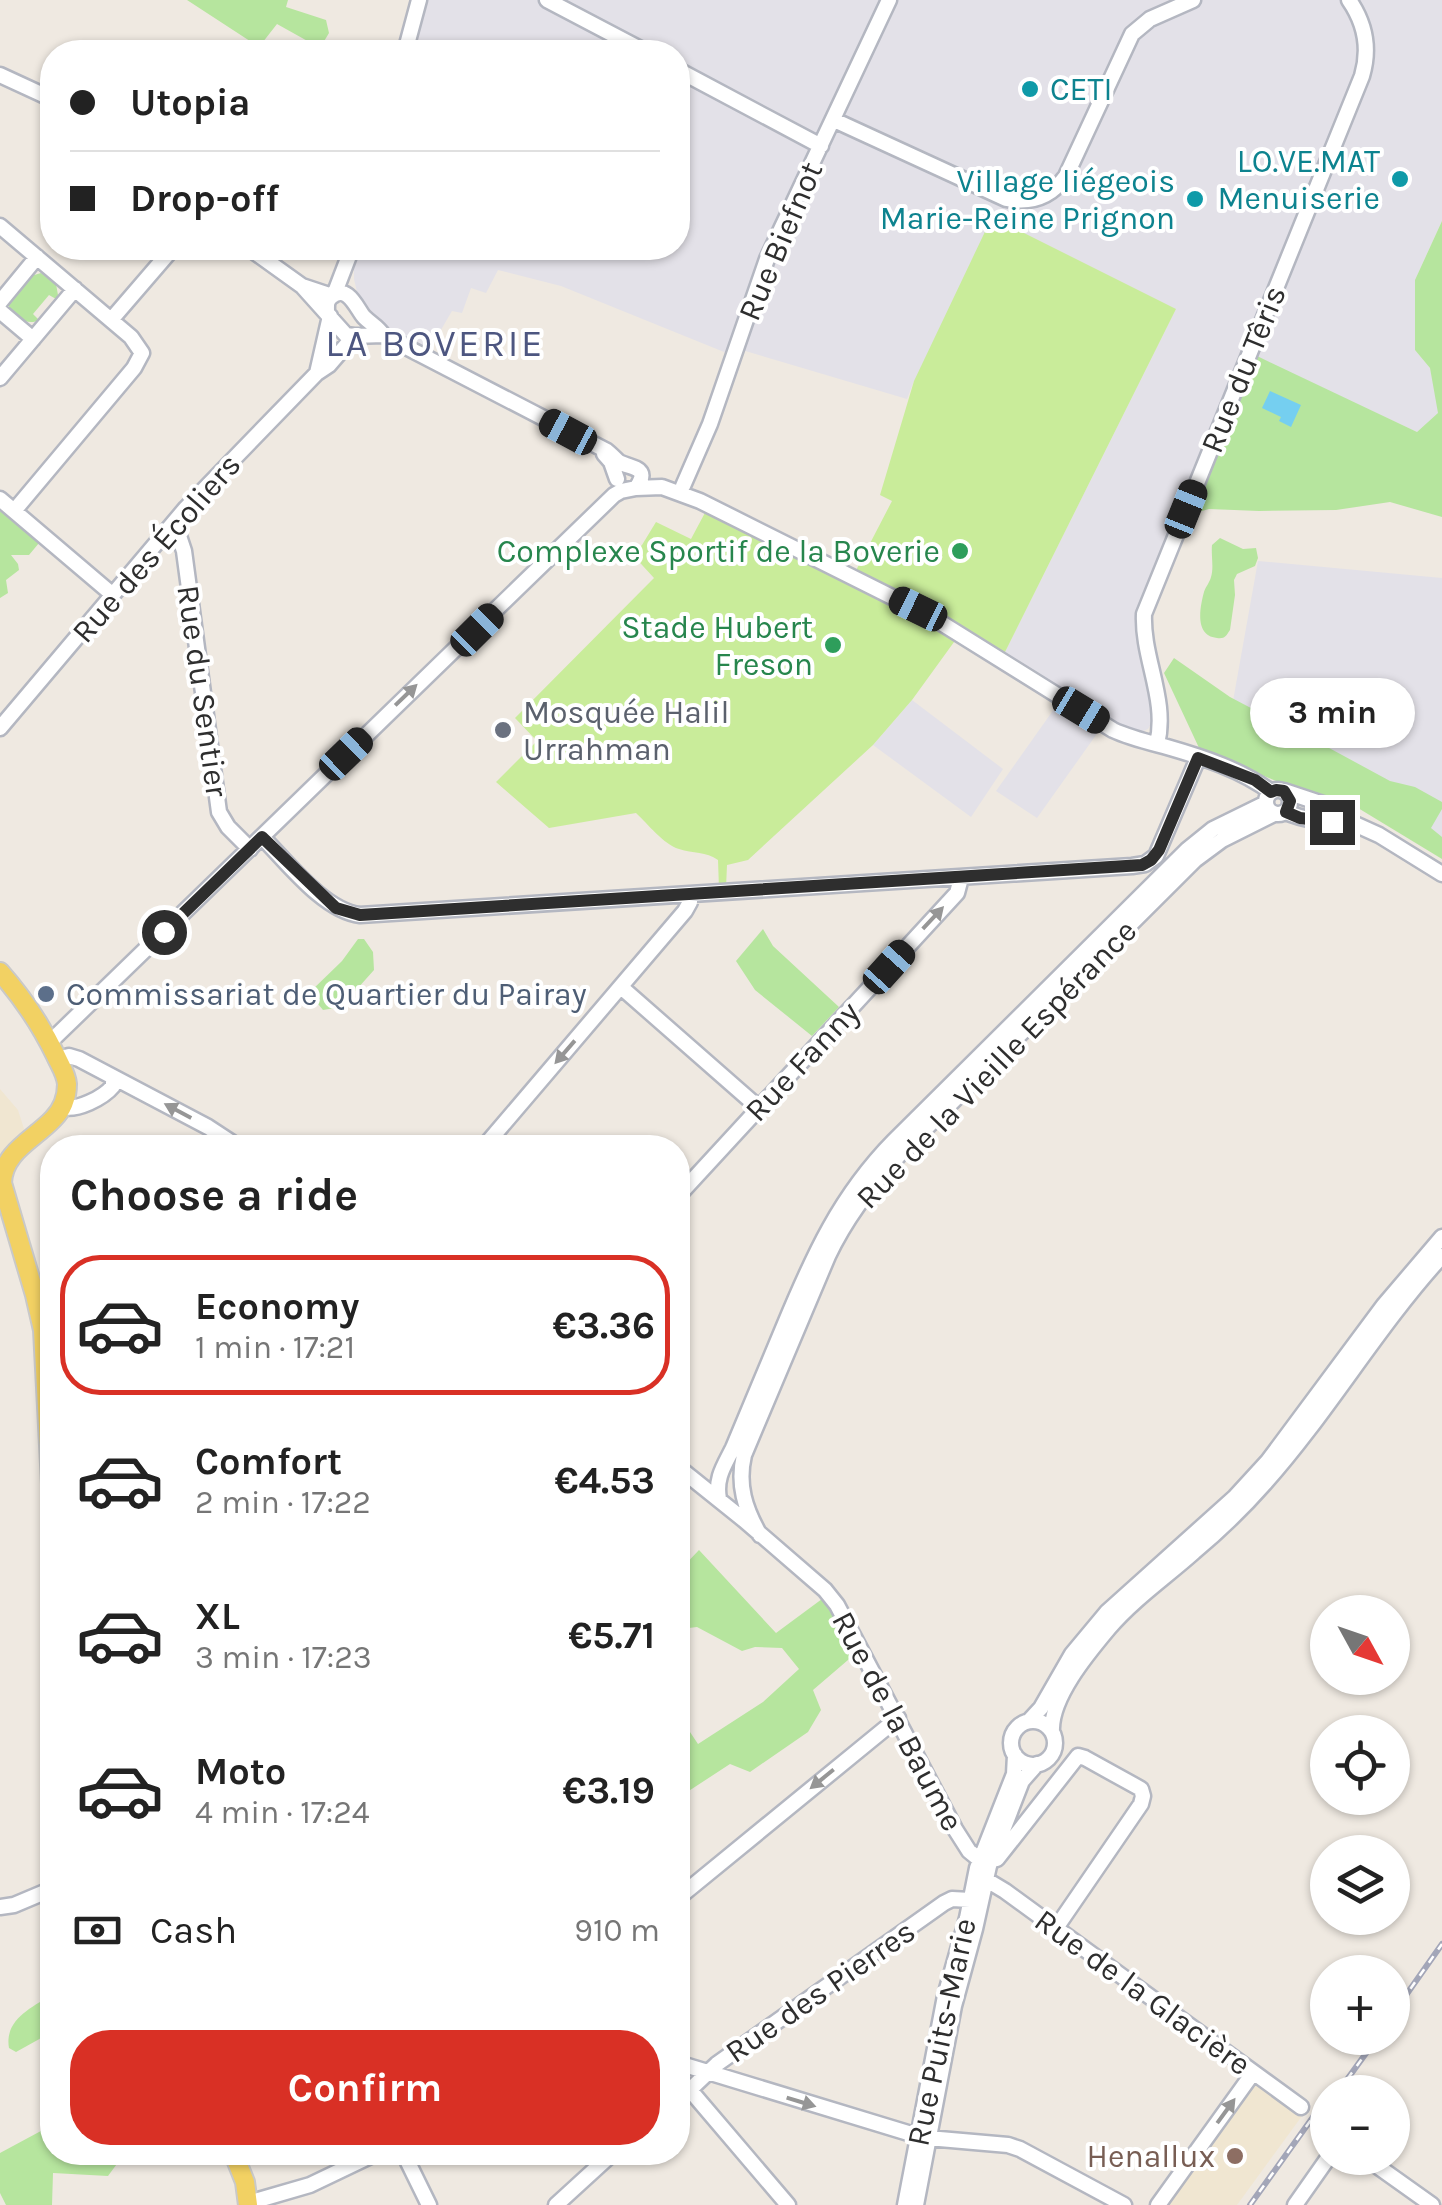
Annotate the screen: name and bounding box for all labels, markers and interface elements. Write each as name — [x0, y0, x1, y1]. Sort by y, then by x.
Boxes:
place label: CETI — [1050, 71, 1113, 108]
marker: CETI — [1019, 78, 1041, 100]
text: Utopia — [130, 80, 251, 125]
place label: LO.VE.MAT Menuiserie — [1217, 143, 1380, 217]
street label: Rue Biefnot — [730, 156, 830, 326]
place label: Village liégeois Marie-Reine Prignon — [880, 163, 1175, 237]
marker: LO.VE.MAT Menuiserie — [1389, 168, 1411, 190]
text: Drop-off — [130, 176, 279, 221]
marker: Village liégeois Marie-Reine Prignon — [1184, 188, 1206, 210]
street label: Rue du Têris — [1193, 280, 1294, 458]
district label: LA BOVERIE — [325, 321, 545, 366]
car — [534, 405, 602, 459]
street label: Rue des Écoliers — [63, 445, 248, 650]
car — [1161, 476, 1211, 542]
place label: Complexe Sportif de la Boverie — [497, 533, 940, 570]
marker: Complexe Sportif de la Boverie — [949, 540, 971, 562]
car — [884, 582, 952, 636]
street label: Rue du Sentier — [169, 583, 236, 800]
car — [445, 598, 509, 662]
place label: Stade Hubert Freson — [621, 609, 813, 683]
marker: Stade Hubert Freson — [822, 634, 844, 656]
callout: 3 min — [1250, 677, 1414, 747]
car — [1048, 682, 1114, 738]
one-way arrow — [394, 684, 418, 708]
place label: Mosquée Halil Urrahman — [523, 694, 729, 768]
text: 3 min — [1288, 694, 1377, 731]
marker: Mosquée Halil Urrahman — [492, 719, 514, 741]
car — [314, 722, 378, 786]
route end — [1310, 800, 1355, 845]
one-way arrow — [922, 907, 945, 931]
route start — [142, 910, 187, 955]
street label: Rue de la Vieille Espérance — [849, 912, 1144, 1216]
car — [858, 935, 920, 999]
place label: Commissariat de Quartier du Pairay — [66, 976, 587, 1013]
marker: Commissariat de Quartier du Pairay — [35, 983, 57, 1005]
street label: Rue Fanny — [738, 994, 867, 1129]
one-way arrow — [555, 1039, 577, 1064]
one-way arrow — [163, 1103, 192, 1120]
text: Choose a ride — [70, 1169, 358, 1221]
icon: car — [75, 1280, 165, 1370]
text: Economy — [195, 1284, 359, 1329]
text: €3.36 — [552, 1303, 655, 1348]
text: 1 min · 17:21 — [195, 1329, 355, 1366]
icon: car — [75, 1435, 165, 1525]
text: Comfort — [195, 1439, 342, 1484]
text: €4.53 — [554, 1458, 655, 1503]
text: 2 min · 17:22 — [195, 1484, 371, 1521]
icon: car — [75, 1590, 165, 1680]
text: XL — [195, 1594, 240, 1639]
north arrow — [1310, 1595, 1410, 1695]
map controls — [1310, 1595, 1410, 2175]
street label: Rue de la Baume — [824, 1605, 971, 1837]
text: €5.71 — [568, 1613, 655, 1658]
text: 3 min · 17:23 — [195, 1639, 372, 1676]
button: locate — [1310, 1715, 1410, 1815]
icon: car — [75, 1745, 165, 1835]
text: Moto — [195, 1749, 286, 1794]
text: €3.19 — [562, 1768, 655, 1813]
one-way arrow — [809, 1768, 834, 1789]
text: 4 min · 17:24 — [195, 1794, 370, 1831]
button: layers — [1310, 1835, 1410, 1935]
street label: Rue de la Glacière — [1028, 1902, 1258, 2083]
icon: cash — [70, 1903, 125, 1958]
text: Cash — [150, 1908, 237, 1953]
text: 910 m — [574, 1912, 660, 1949]
street label: Rue des Pierres — [718, 1912, 922, 2070]
street label: Rue Puits-Marie — [899, 1915, 984, 2149]
button: + — [1310, 1955, 1410, 2055]
button: Confirm — [70, 2030, 660, 2145]
button: − — [1310, 2075, 1410, 2175]
one-way arrow — [786, 2095, 817, 2110]
one-way arrow — [1216, 2097, 1235, 2124]
place label: Henallux — [1087, 2138, 1215, 2175]
marker: Henallux — [1224, 2145, 1246, 2167]

